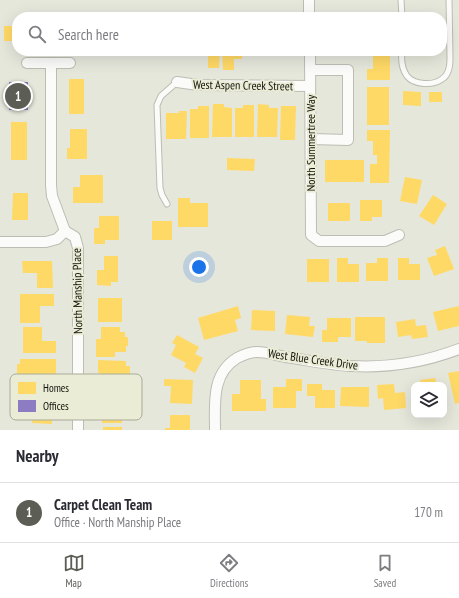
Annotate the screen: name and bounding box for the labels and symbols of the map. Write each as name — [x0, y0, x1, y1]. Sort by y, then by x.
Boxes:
street label: West Aspen Creek Street — [193, 77, 294, 93]
pin: 1 — [5, 81, 31, 111]
street label: North Summertree Way — [303, 94, 318, 191]
street label: North Manship Place — [69, 248, 85, 334]
your location — [189, 257, 209, 277]
street label: West Blue Creek Drive — [267, 345, 359, 373]
legend — [10, 374, 142, 420]
text: Homes — [43, 381, 69, 395]
text: Offices — [43, 399, 69, 413]

